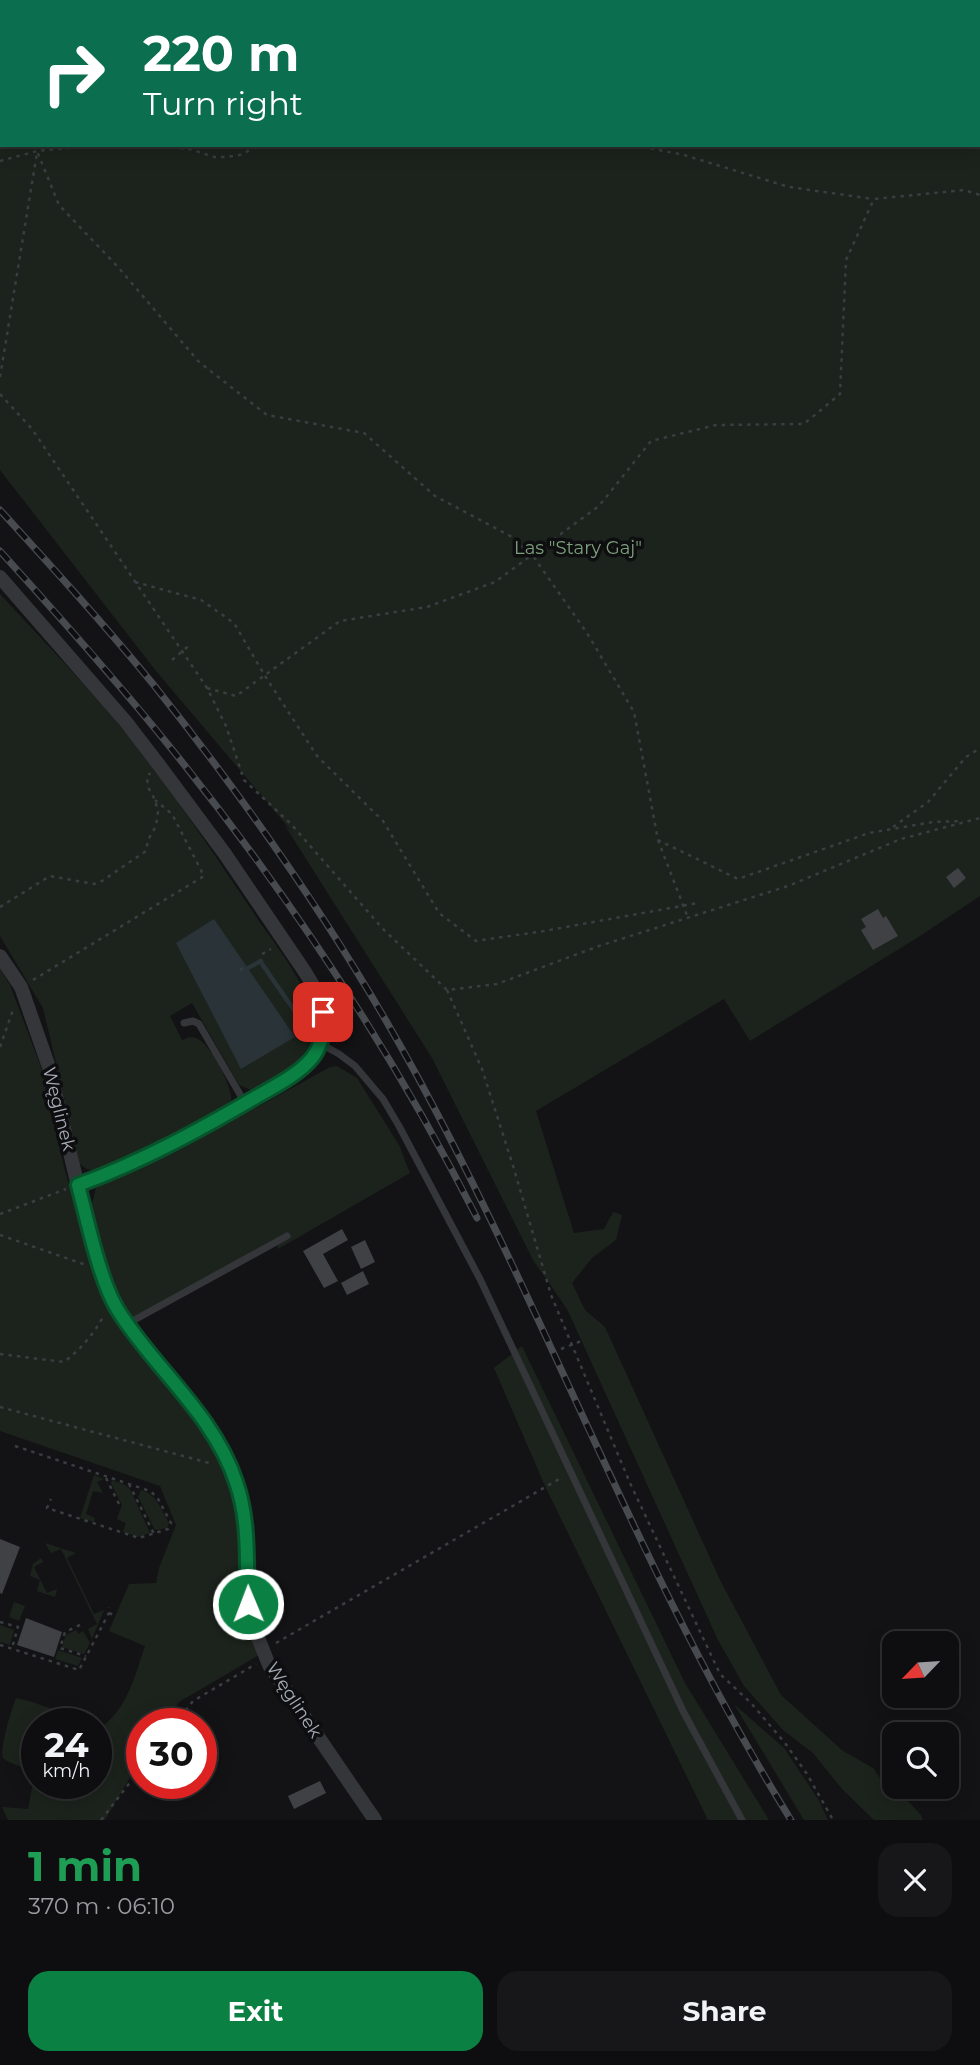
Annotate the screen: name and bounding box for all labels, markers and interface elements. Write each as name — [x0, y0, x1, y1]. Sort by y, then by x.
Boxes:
text: 220 m — [143, 24, 299, 83]
icon: right — [28, 28, 119, 119]
text: Turn right — [143, 84, 303, 123]
park label: Las "Stary Gaj" — [514, 537, 642, 559]
pin — [293, 982, 353, 1042]
icon: arrive — [304, 993, 342, 1031]
street label: Węglinek — [38, 1065, 80, 1153]
position arrow — [211, 1567, 285, 1641]
north arrow — [882, 1631, 959, 1708]
map controls — [882, 1631, 959, 1799]
street label: Węglinek — [261, 1658, 327, 1742]
speed limit sign: 30 — [126, 1708, 217, 1799]
button: search — [882, 1722, 959, 1799]
text: 24 — [44, 1723, 89, 1766]
text: km/h — [42, 1760, 91, 1782]
text: 1 min — [28, 1840, 142, 1892]
button: close — [878, 1843, 952, 1917]
text: 370 m · 06:10 — [28, 1892, 175, 1920]
button: Exit — [28, 1971, 483, 2051]
button: Share — [497, 1971, 952, 2051]

